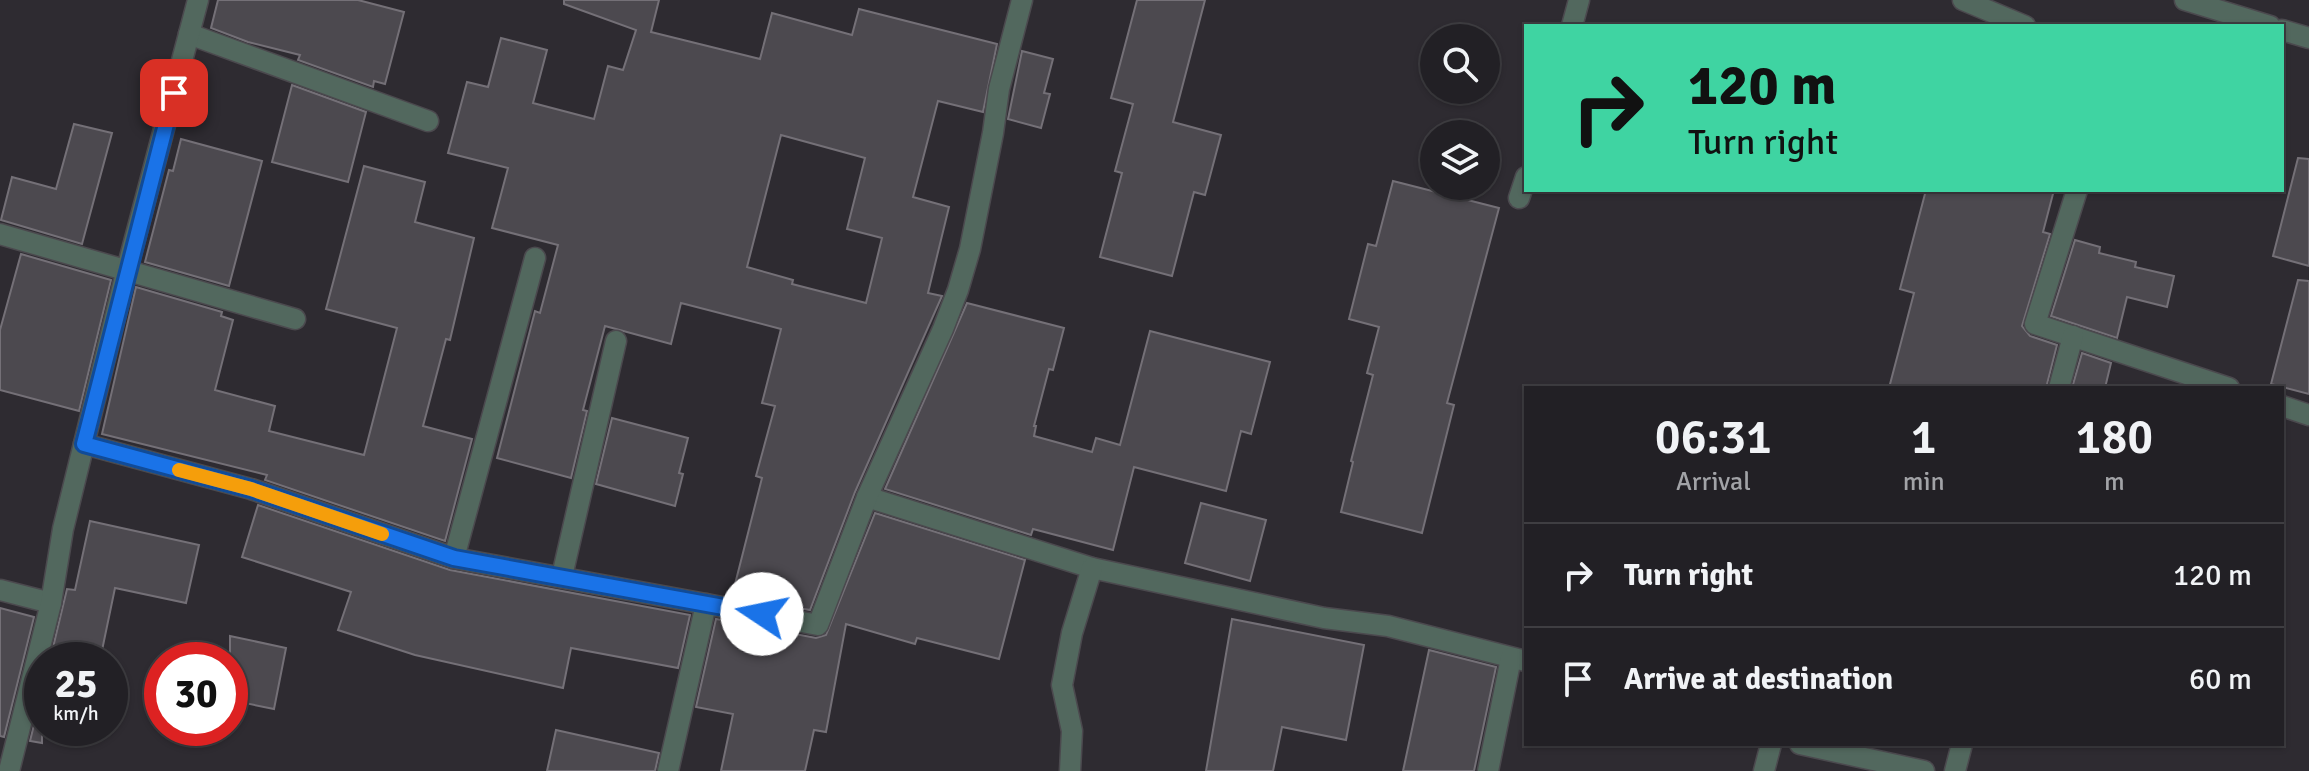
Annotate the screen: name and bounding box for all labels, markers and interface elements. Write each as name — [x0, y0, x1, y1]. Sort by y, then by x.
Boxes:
map controls — [1420, 24, 1500, 200]
button: search — [1420, 24, 1500, 104]
text: 120 m — [1688, 51, 1836, 120]
icon: right — [1556, 56, 1660, 160]
pin — [140, 59, 208, 127]
icon: arrive — [152, 71, 196, 115]
button: layers — [1420, 120, 1500, 200]
text: Turn right — [1688, 120, 1838, 165]
text: 06:31 — [1655, 408, 1772, 467]
text: 1 — [1911, 408, 1937, 467]
text: 180 — [2075, 408, 2153, 467]
text: Arrival — [1676, 466, 1751, 498]
text: min — [1903, 466, 1945, 498]
text: m — [2104, 466, 2125, 498]
icon: right — [1556, 553, 1600, 597]
text: Turn right — [1624, 557, 1753, 594]
text: 120 m — [2173, 557, 2252, 594]
position arrow — [720, 572, 804, 656]
speed limit sign: 30 — [144, 642, 248, 746]
icon: arrive — [1556, 657, 1600, 701]
text: 25 — [54, 659, 98, 709]
text: Arrive at destination — [1624, 661, 1893, 698]
text: 60 m — [2189, 661, 2252, 698]
text: km/h — [53, 701, 99, 726]

